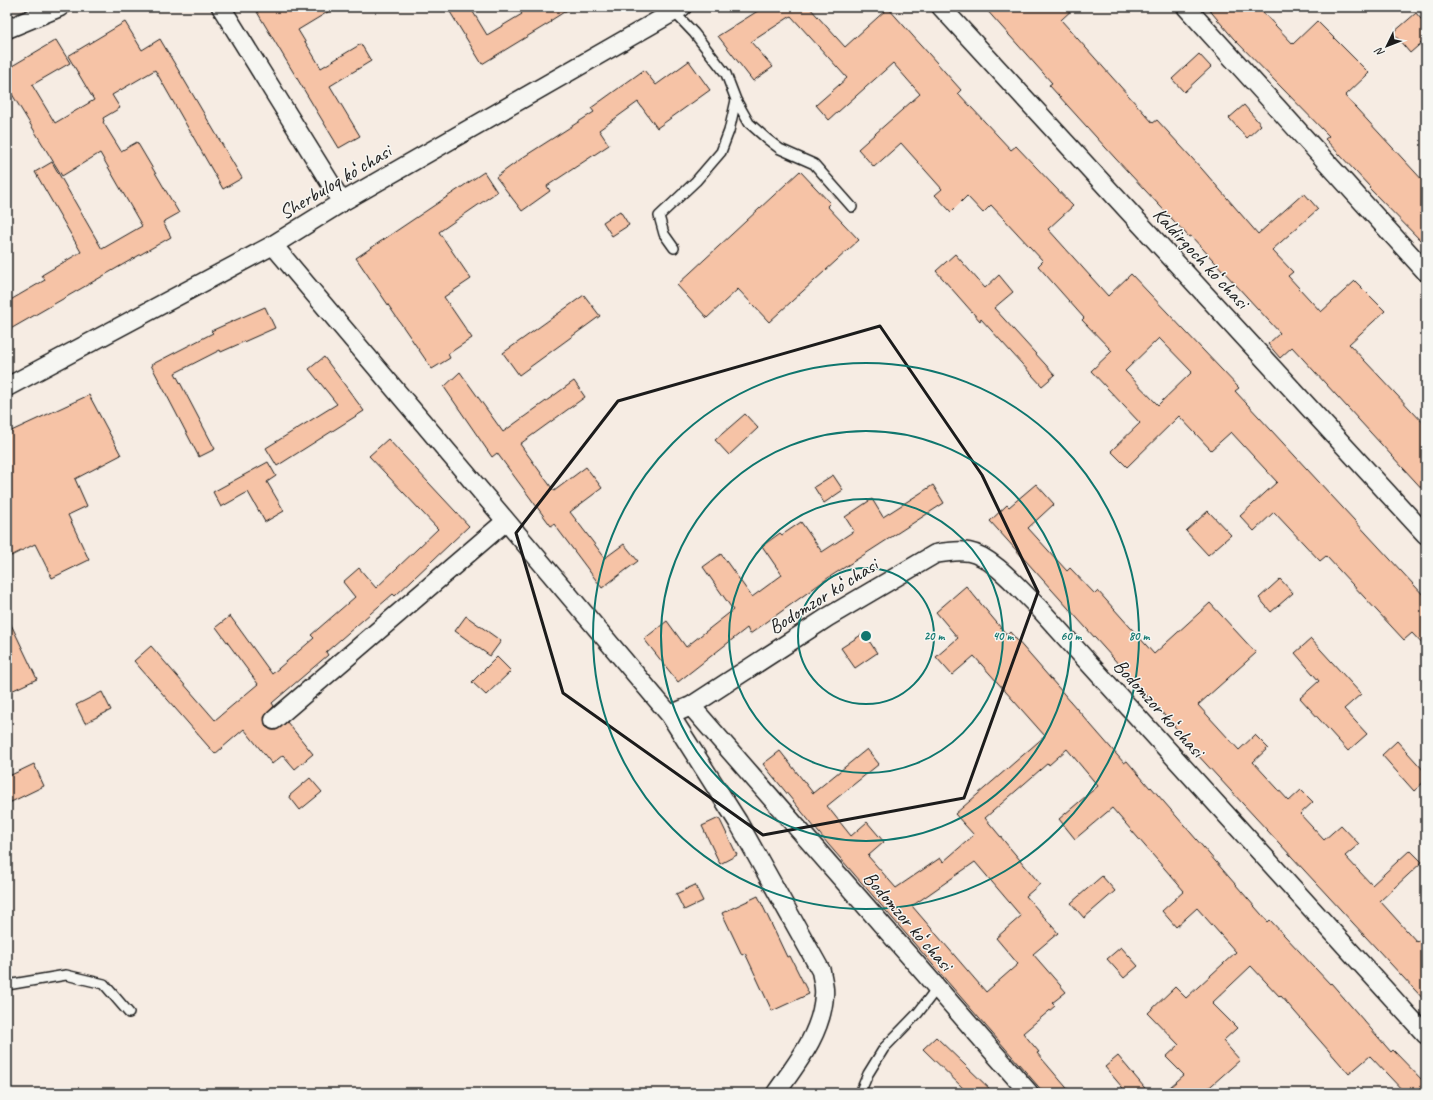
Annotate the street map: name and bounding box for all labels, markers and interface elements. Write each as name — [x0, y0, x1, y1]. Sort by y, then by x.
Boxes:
north arrow — [1367, 26, 1407, 66]
text: N — [1371, 44, 1387, 60]
street label: Sherbuloq koʻchasi — [274, 138, 398, 225]
street label: Kaldirgoch koʻchasi — [1148, 202, 1256, 316]
street label: Bodomzor koʻchasi — [764, 551, 884, 640]
text: 20 m — [924, 628, 945, 644]
text: 40 m — [993, 628, 1014, 644]
text: 60 m — [1061, 628, 1083, 644]
text: 80 m — [1129, 628, 1150, 644]
centre of rings — [859, 629, 873, 643]
street label: Bodomzor koʻchasi — [1108, 653, 1211, 764]
street label: Bodomzor koʻchasi — [858, 866, 960, 978]

